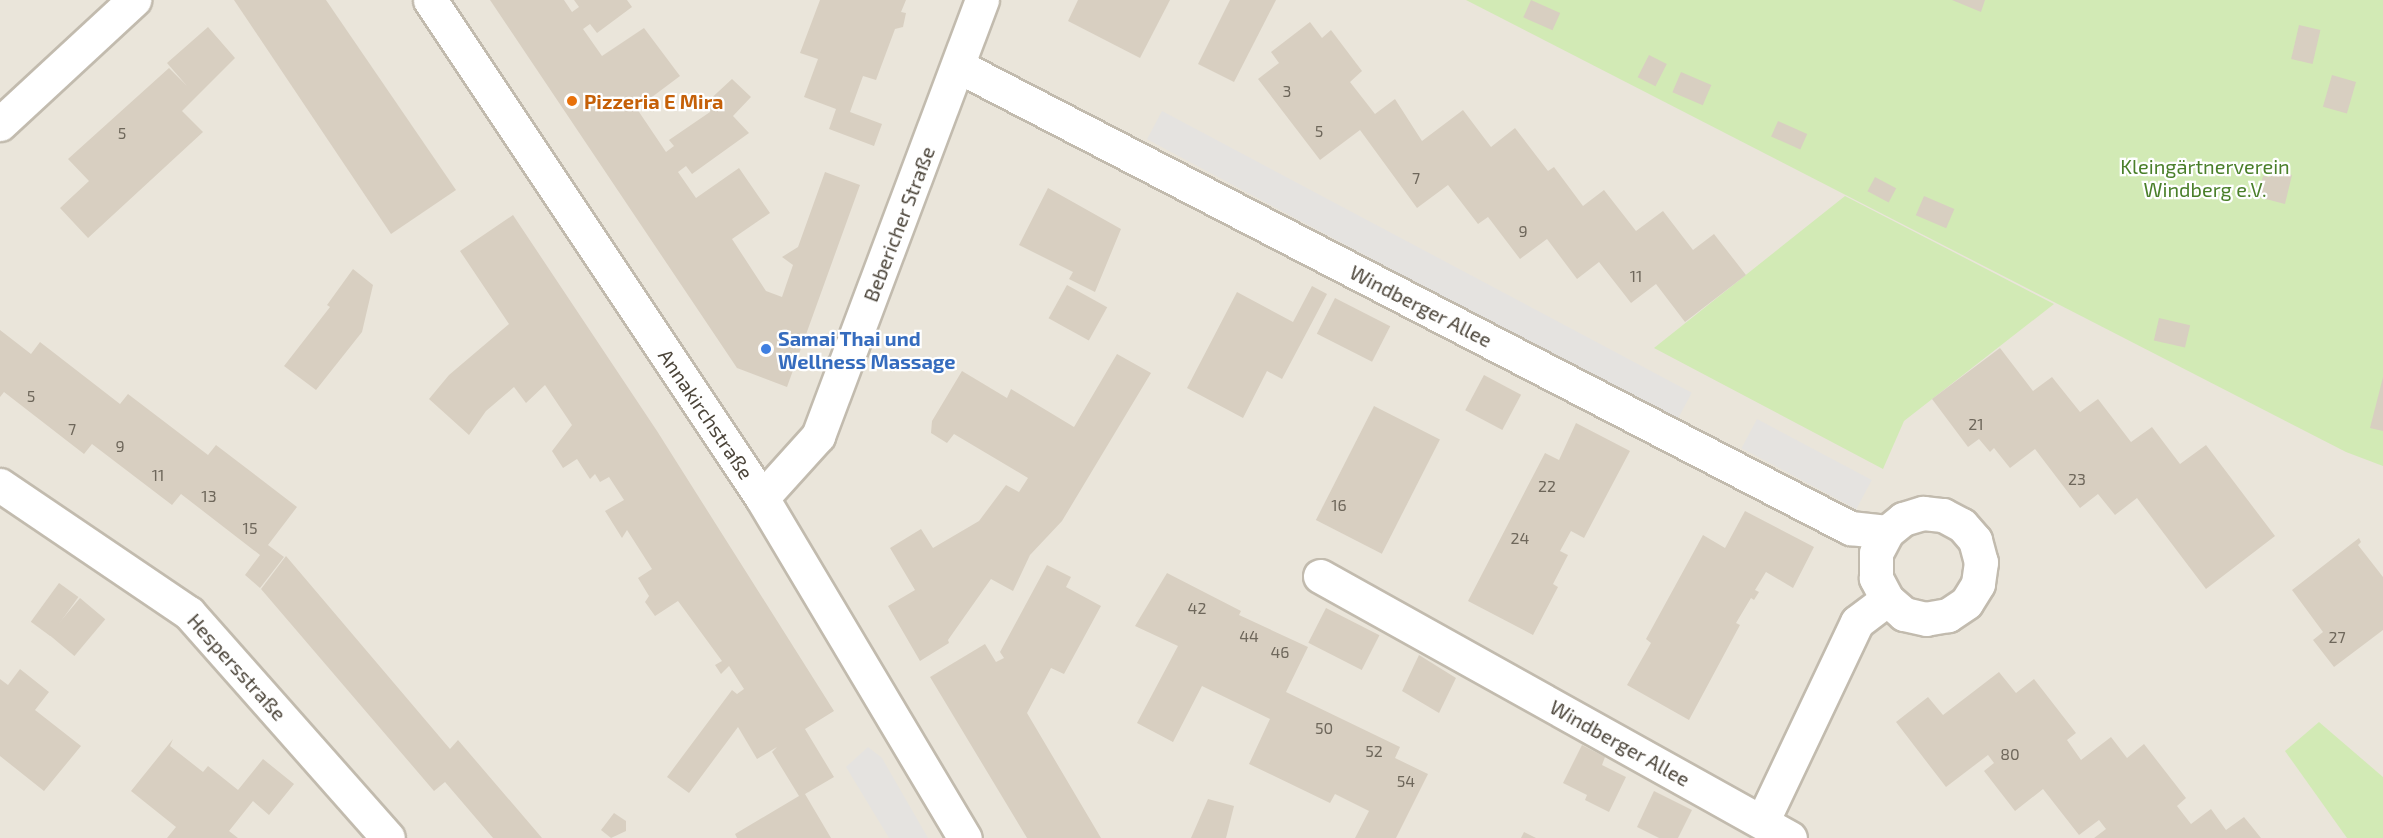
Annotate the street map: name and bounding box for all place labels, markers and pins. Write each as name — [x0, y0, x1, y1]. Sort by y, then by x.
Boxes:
place label: Pizzeria E Mira — [584, 89, 724, 113]
marker: Pizzeria E Mira — [565, 94, 579, 108]
place label: Samai Thai und Wellness Massage — [778, 326, 956, 373]
marker: Samai Thai und Wellness Massage — [759, 342, 773, 356]

